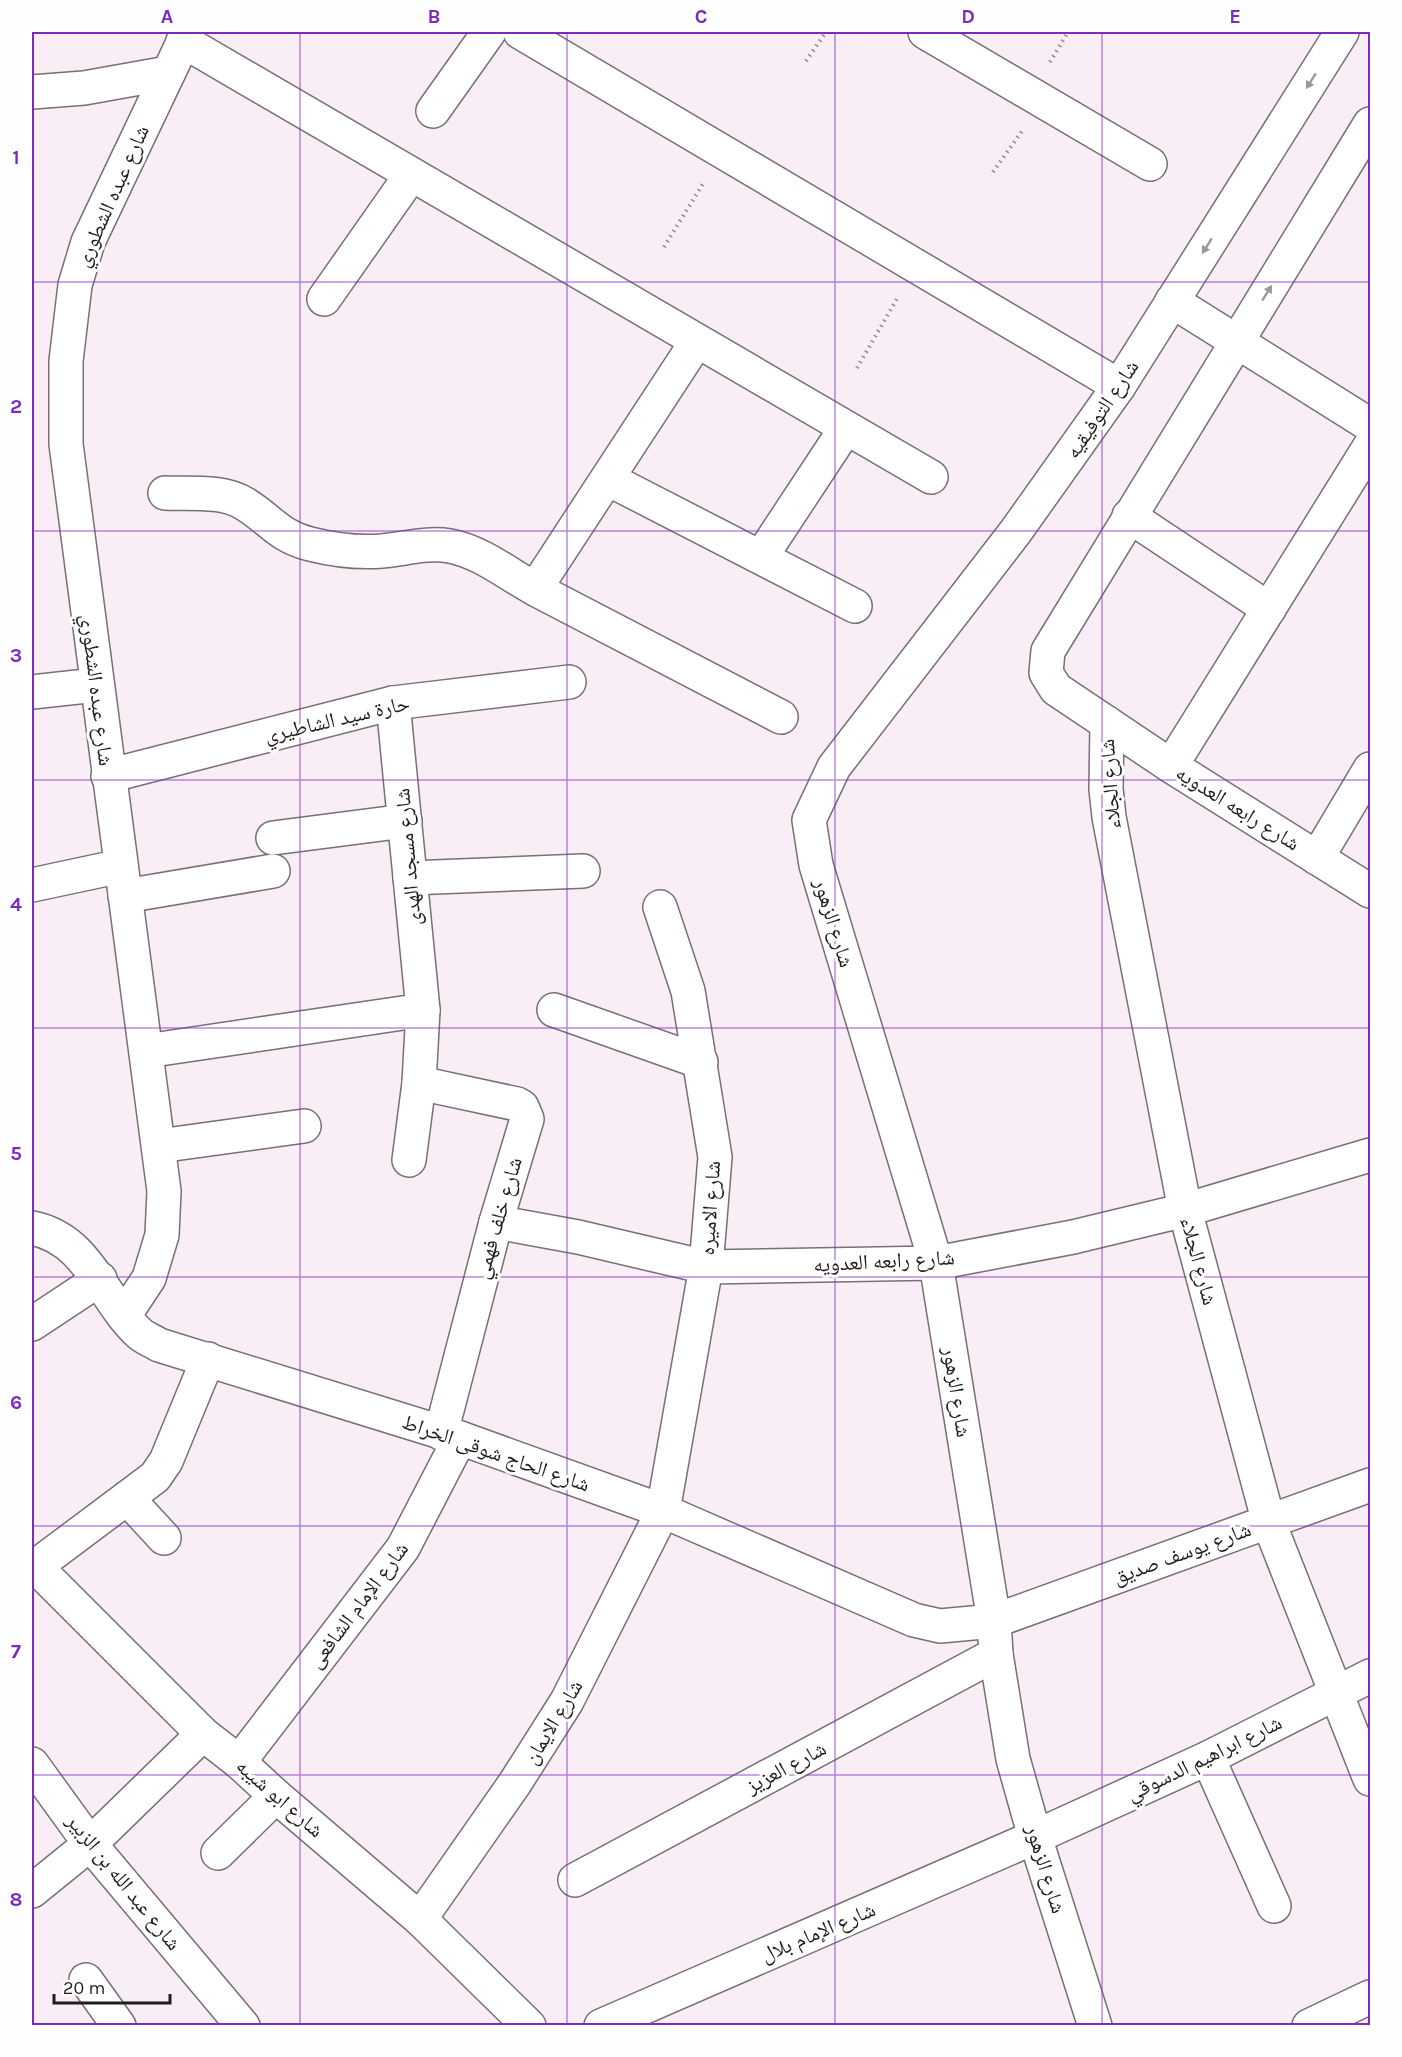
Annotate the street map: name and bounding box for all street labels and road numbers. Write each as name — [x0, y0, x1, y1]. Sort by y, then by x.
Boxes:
street label: شارع عبده الشطوري — [70, 121, 158, 272]
street label: شارع التوفيقيه — [1060, 355, 1144, 463]
street label: شارع عبده الشطوري — [71, 613, 118, 768]
street label: حارة سيد الشاطيري — [262, 691, 413, 752]
street label: شارع الجلاء — [1095, 738, 1126, 830]
street label: شارع رابعه العدويه — [1171, 760, 1304, 857]
street label: شارع مسجد الهدى — [390, 787, 427, 927]
street label: شارع الزهور — [808, 875, 859, 971]
street label: شارع خلف فهمي — [469, 1154, 531, 1283]
street label: شارع الاميره — [695, 1160, 726, 1256]
street label: شارع الجلاء — [1175, 1214, 1222, 1308]
street label: شارع رابعه العدويه — [813, 1245, 955, 1278]
street label: شارع الزهور — [937, 1344, 976, 1439]
street label: شارع الحاج شوقى الخراط — [399, 1410, 593, 1497]
street label: شارع يوسف صديق — [1110, 1517, 1255, 1590]
street label: شارع الإمام الشافعى — [303, 1537, 415, 1674]
street label: شارع الايمان — [518, 1675, 588, 1769]
street label: شارع ابراهيم الدسوقي — [1122, 1710, 1287, 1810]
street label: شارع العزيز — [741, 1736, 831, 1799]
street label: شارع ابو شيبه — [231, 1754, 328, 1843]
street label: شارع عبد الله بن الزبير — [60, 1808, 186, 1956]
street label: شارع الزهور — [1020, 1821, 1071, 1917]
street label: شارع الإمام بلال — [757, 1897, 880, 1969]

